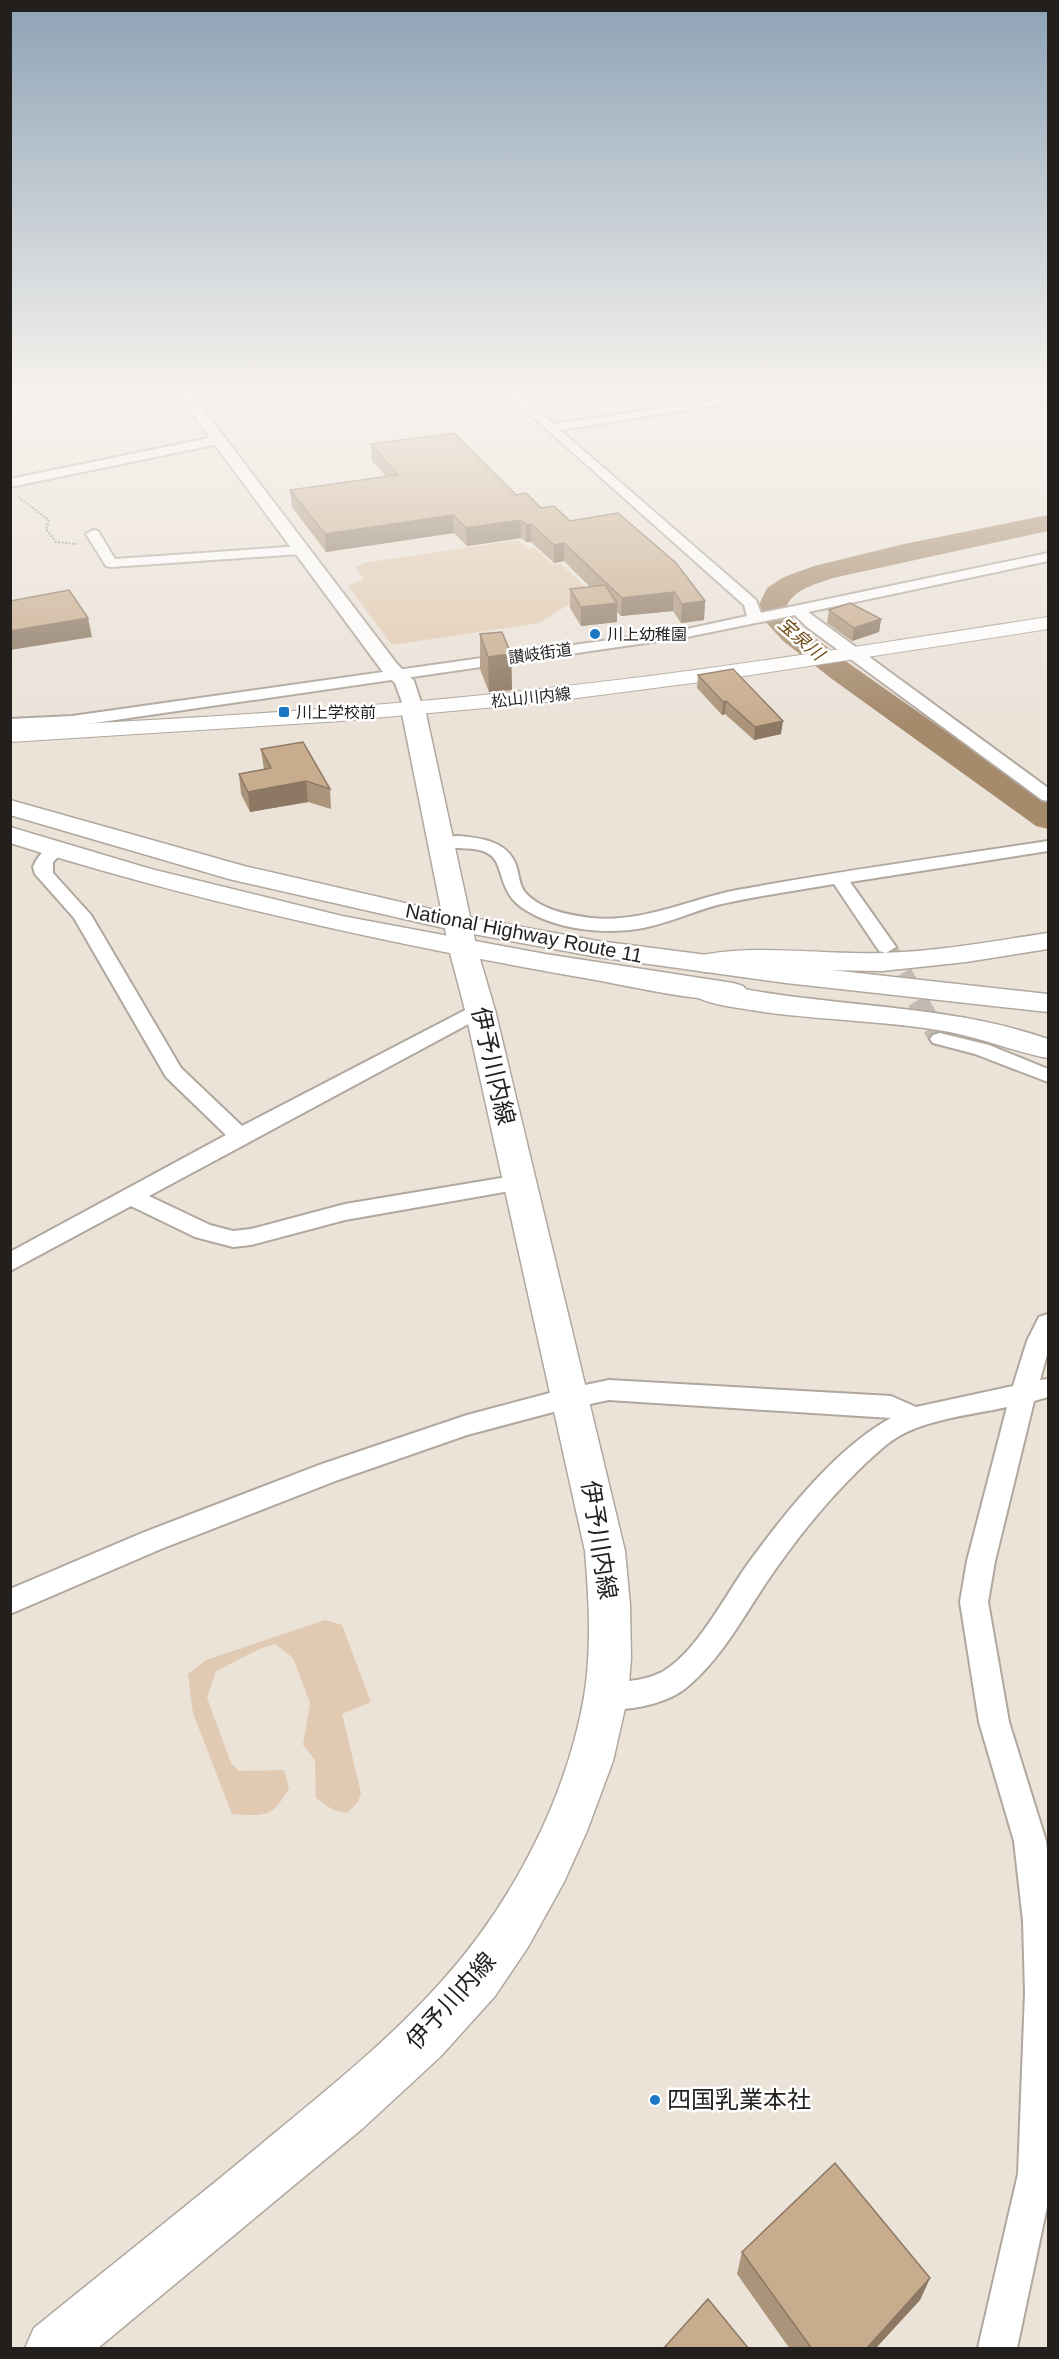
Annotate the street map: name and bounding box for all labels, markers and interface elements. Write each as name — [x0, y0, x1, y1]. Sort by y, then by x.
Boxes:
water label: 宝泉川 — [774, 614, 829, 666]
place label: 川上幼稚園 — [607, 626, 687, 643]
marker: 川上幼稚園 — [588, 627, 602, 641]
street label: 讃岐街道 — [507, 641, 573, 666]
street label: 松山川内線 — [490, 685, 572, 710]
place label: 川上学校前 — [296, 704, 376, 721]
marker: 川上学校前 — [277, 705, 291, 719]
street label: National Highway Route 11 — [404, 899, 644, 967]
street label: 伊予川内線 — [467, 1004, 520, 1127]
street label: 伊予川内線 — [577, 1479, 622, 1601]
street label: 伊予川内線 — [400, 1947, 501, 2054]
place label: 四国乳業本社 — [667, 2086, 811, 2113]
marker: 四国乳業本社 — [648, 2093, 662, 2107]

